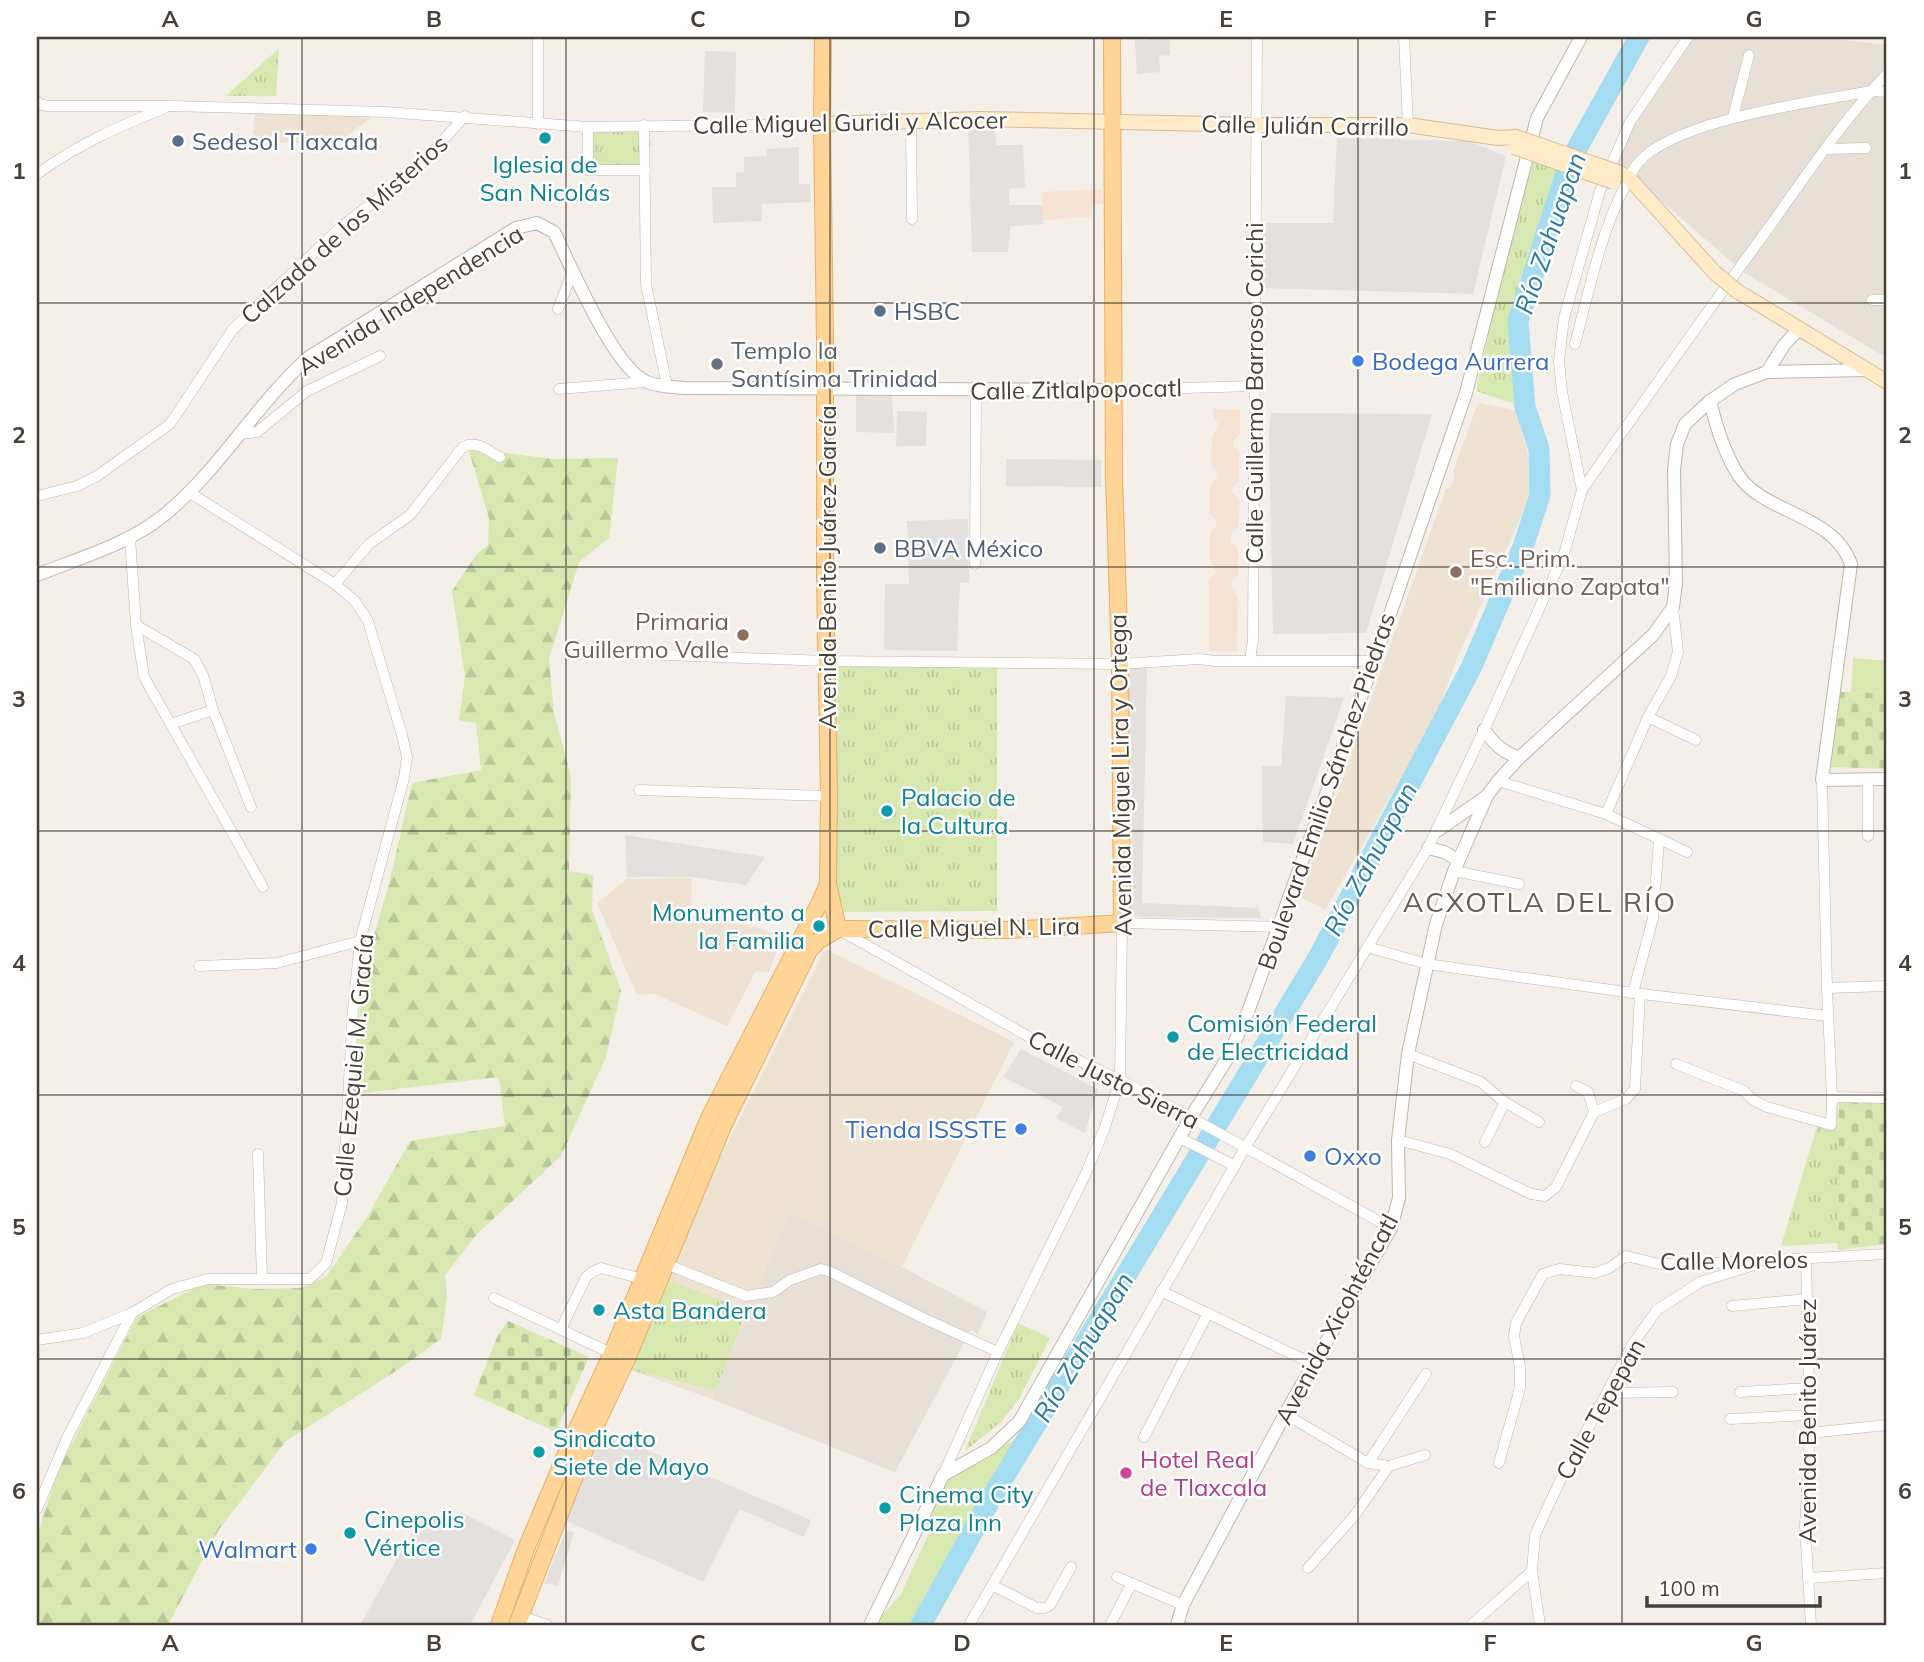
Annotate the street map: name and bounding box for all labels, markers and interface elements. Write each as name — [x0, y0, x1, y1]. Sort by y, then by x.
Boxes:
text: A — [161, 4, 179, 33]
text: B — [426, 4, 442, 33]
text: C — [690, 4, 706, 33]
text: D — [953, 4, 971, 33]
text: E — [1219, 4, 1233, 33]
text: F — [1483, 4, 1497, 33]
text: G — [1745, 4, 1763, 33]
street label: Calle Miguel Guridi y Alcocer — [693, 104, 1008, 140]
street label: Calle Julián Carrillo — [1201, 108, 1409, 142]
place label: Sedesol Tlaxcala — [192, 126, 379, 156]
street label: Calzada de los Misterios — [234, 128, 454, 330]
marker: Iglesia de San Nicolás — [537, 130, 553, 146]
marker: Sedesol Tlaxcala — [170, 133, 186, 149]
water label: Río Zahuapan — [1507, 148, 1593, 318]
place label: Iglesia de San Nicolás — [480, 149, 610, 207]
text: 1 — [12, 156, 26, 185]
text: 1 — [1898, 156, 1912, 185]
street label: Avenida Independencia — [292, 218, 528, 382]
street label: Calle Guillermo Barroso Corichi — [1239, 222, 1269, 564]
place label: HSBC — [894, 296, 960, 326]
marker: HSBC — [872, 303, 888, 319]
place label: Templo la Santísima Trinidad — [731, 335, 938, 393]
place label: Bodega Aurrera — [1372, 346, 1549, 376]
marker: Bodega Aurrera — [1350, 353, 1366, 369]
marker: Templo la Santísima Trinidad — [709, 356, 725, 372]
street label: Calle Zitlalpopocatl — [970, 372, 1182, 406]
street label: Avenida Benito Juárez García — [812, 405, 842, 729]
text: 2 — [12, 420, 26, 449]
text: 2 — [1898, 420, 1912, 449]
place label: BBVA México — [894, 533, 1043, 563]
marker: BBVA México — [872, 540, 888, 556]
place label: Esc. Prim. "Emiliano Zapata" — [1470, 543, 1670, 601]
marker: Esc. Prim. "Emiliano Zapata" — [1448, 564, 1464, 580]
place label: Primaria Guillermo Valle — [563, 606, 729, 664]
street label: Boulevard Emilio Sánchez Piedras — [1251, 609, 1401, 973]
street label: Avenida Miguel Lira y Ortega — [1102, 614, 1138, 936]
marker: Primaria Guillermo Valle — [735, 627, 751, 643]
text: 3 — [12, 684, 26, 713]
text: 3 — [1898, 684, 1912, 713]
water label: Río Zahuapan — [1316, 777, 1424, 941]
place label: Palacio de la Cultura — [901, 782, 1016, 840]
marker: Palacio de la Cultura — [879, 803, 895, 819]
district label: ACXOTLA DEL RÍO — [1403, 884, 1677, 919]
place label: Monumento a la Familia — [652, 897, 805, 955]
street label: Calle Miguel N. Lira — [868, 910, 1080, 944]
marker: Monumento a la Familia — [811, 918, 827, 934]
street label: Calle Ezequiel M. Gracía — [327, 932, 379, 1198]
text: 4 — [12, 948, 26, 977]
text: 4 — [1898, 948, 1912, 977]
place label: Comisión Federal de Electricidad — [1187, 1008, 1377, 1066]
street label: Calle Justo Sierra — [1023, 1023, 1205, 1135]
marker: Comisión Federal de Electricidad — [1165, 1029, 1181, 1045]
place label: Tienda ISSSTE — [845, 1114, 1007, 1144]
marker: Tienda ISSSTE — [1013, 1121, 1029, 1137]
place label: Oxxo — [1324, 1141, 1382, 1171]
marker: Oxxo — [1302, 1148, 1318, 1164]
street label: Avenida Xicohténcatl — [1268, 1209, 1404, 1429]
text: 5 — [12, 1212, 26, 1241]
text: 5 — [1898, 1212, 1912, 1241]
street label: Calle Morelos — [1660, 1244, 1808, 1276]
water label: Río Zahuapan — [1025, 1266, 1141, 1428]
place label: Asta Bandera — [613, 1295, 767, 1325]
street label: Avenida Benito Juárez — [1792, 1298, 1822, 1544]
marker: Asta Bandera — [591, 1302, 607, 1318]
street label: Calle Tepepan — [1549, 1333, 1651, 1485]
place label: Sindicato Siete de Mayo — [553, 1423, 709, 1481]
marker: Sindicato Siete de Mayo — [531, 1444, 547, 1460]
place label: Hotel Real de Tlaxcala — [1140, 1444, 1267, 1502]
marker: Hotel Real de Tlaxcala — [1118, 1465, 1134, 1481]
text: 6 — [12, 1476, 26, 1505]
text: 6 — [1898, 1476, 1912, 1505]
place label: Cinema City Plaza Inn — [899, 1479, 1034, 1537]
marker: Cinema City Plaza Inn — [877, 1500, 893, 1516]
place label: Cinepolis Vértice — [364, 1504, 465, 1562]
marker: Cinepolis Vértice — [342, 1525, 358, 1541]
place label: Walmart — [198, 1534, 297, 1564]
marker: Walmart — [303, 1541, 319, 1557]
scale bar — [1647, 1564, 1821, 1608]
text: 100 m — [1658, 1575, 1720, 1601]
text: A — [161, 1628, 179, 1657]
text: B — [426, 1628, 442, 1657]
text: C — [690, 1628, 706, 1657]
text: D — [953, 1628, 971, 1657]
text: E — [1219, 1628, 1233, 1657]
text: F — [1483, 1628, 1497, 1657]
text: G — [1745, 1628, 1763, 1657]

